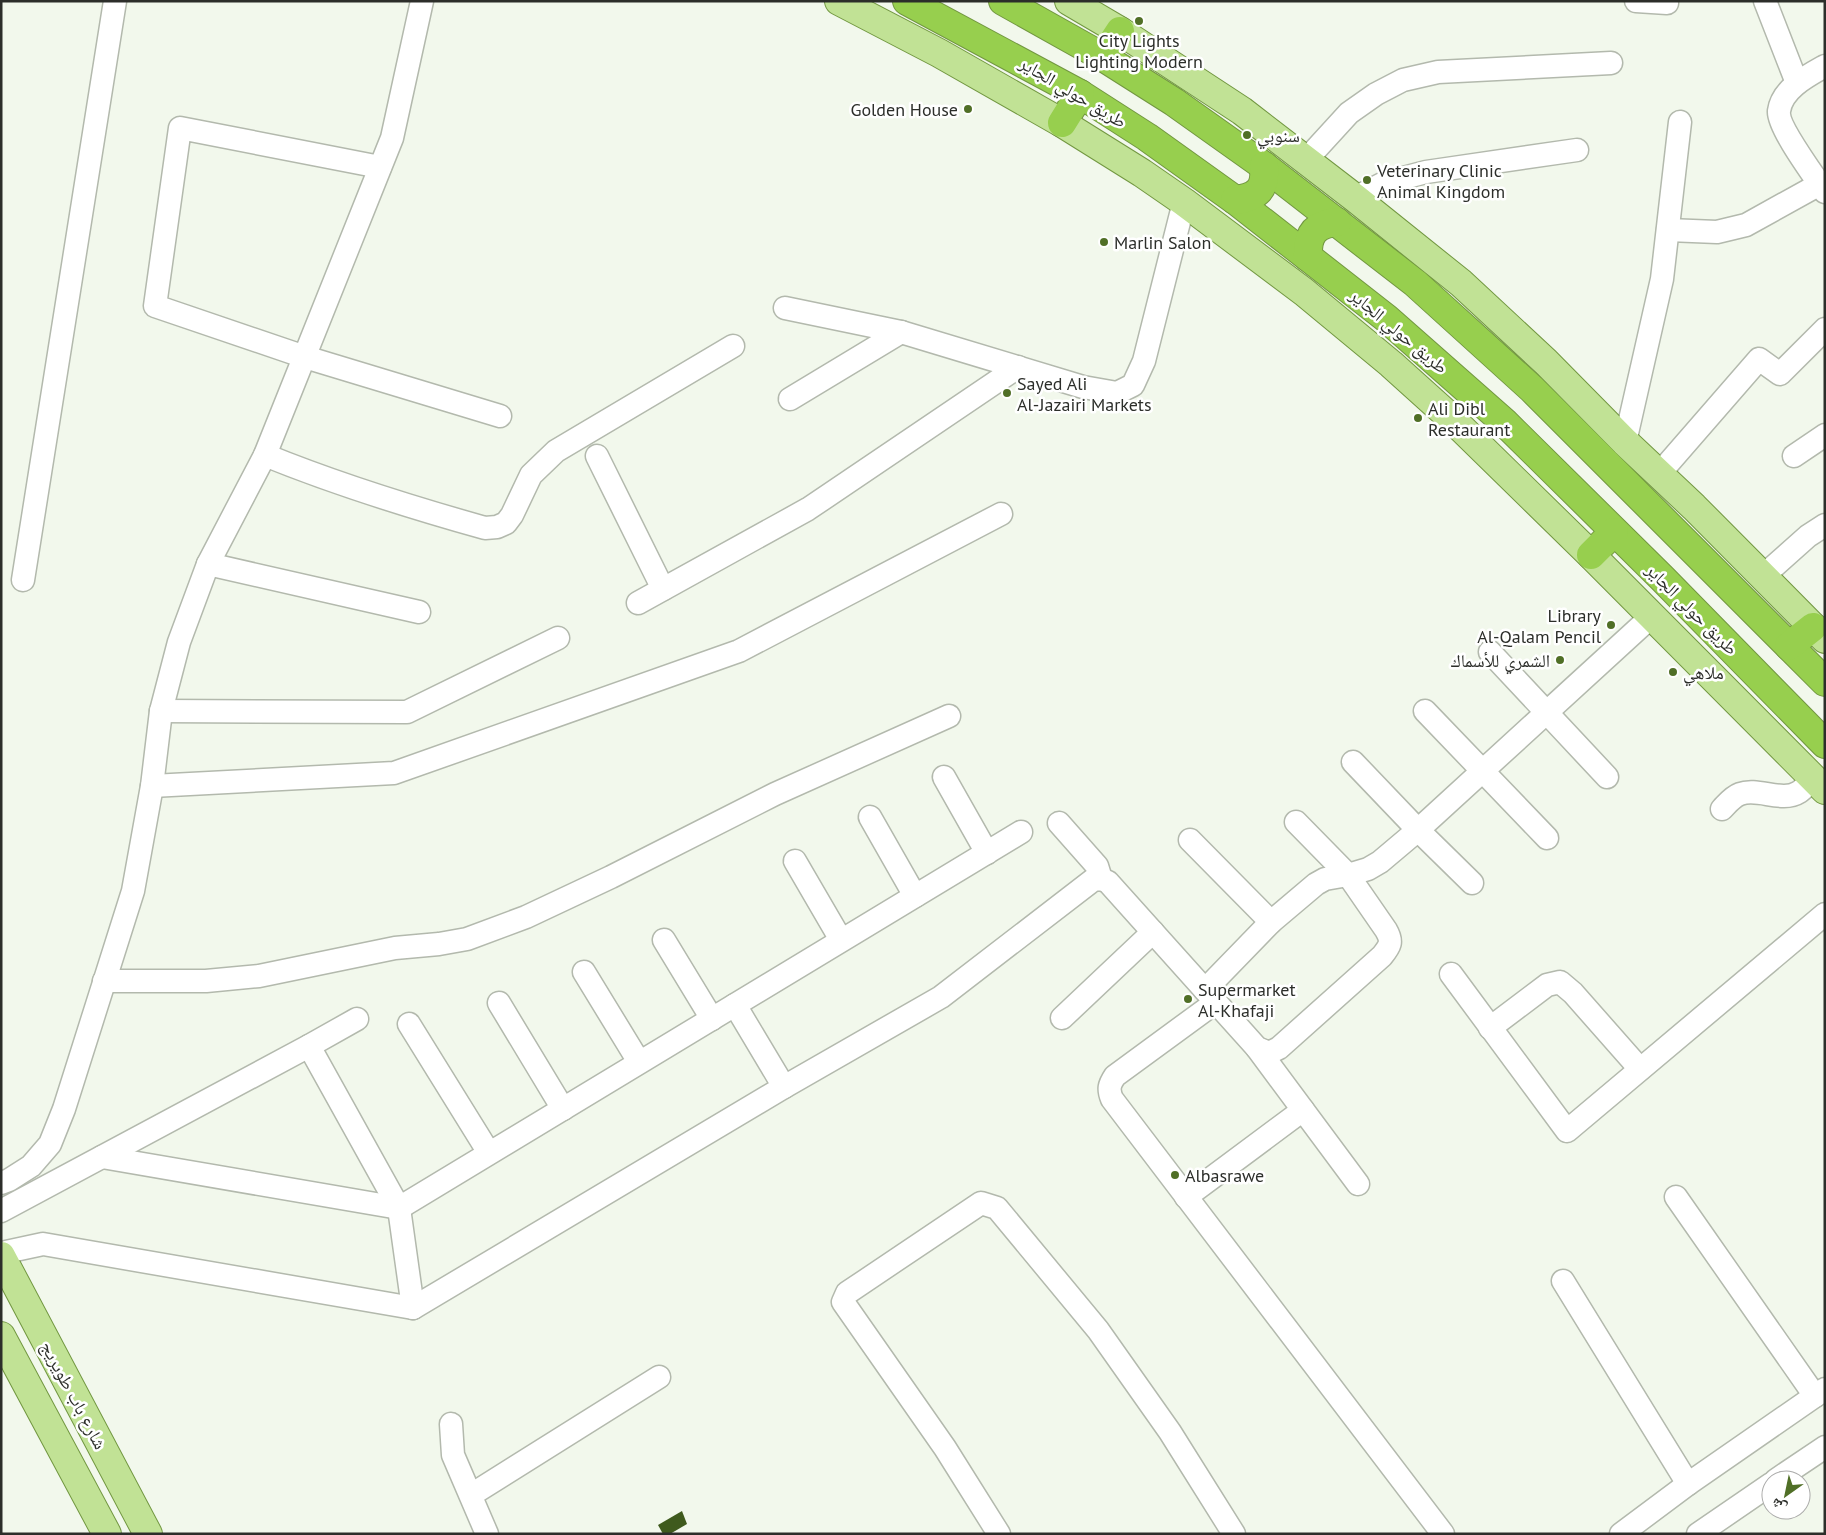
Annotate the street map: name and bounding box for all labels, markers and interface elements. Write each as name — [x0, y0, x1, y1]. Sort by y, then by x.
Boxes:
marker: City Lights Lighting Modern — [1133, 15, 1145, 27]
place label: City Lights Lighting Modern — [1075, 29, 1203, 73]
street label: طريق حولي الجاير — [1013, 51, 1131, 136]
place label: Golden House — [850, 98, 958, 121]
marker: Golden House — [962, 103, 974, 115]
place label: سنوبي — [1257, 124, 1300, 150]
marker: سنوبي — [1241, 129, 1253, 141]
place label: Veterinary Clinic Animal Kingdom — [1376, 159, 1505, 203]
marker: Veterinary Clinic Animal Kingdom — [1361, 174, 1373, 186]
place label: Marlin Salon — [1114, 231, 1211, 254]
marker: Marlin Salon — [1098, 236, 1110, 248]
street label: طريق حولي الجاير — [1342, 283, 1453, 381]
place label: Sayed Ali Al-Jazairi Markets — [1017, 372, 1152, 416]
marker: Sayed Ali Al-Jazairi Markets — [1001, 387, 1013, 399]
place label: Ali Dibl Restaurant — [1428, 397, 1510, 441]
marker: Ali Dibl Restaurant — [1412, 412, 1424, 424]
street label: طريق حولي الجاير — [1638, 558, 1743, 662]
place label: Library Al-Qalam Pencil — [1477, 604, 1602, 648]
marker: Library Al-Qalam Pencil — [1605, 619, 1617, 631]
place label: الشمري للأسماك — [1451, 649, 1550, 675]
marker: الشمري للأسماك — [1554, 654, 1566, 666]
place label: ملاهي — [1683, 661, 1724, 687]
marker: ملاهي — [1667, 666, 1679, 678]
place label: Supermarket Al-Khafaji — [1198, 978, 1296, 1022]
marker: Supermarket Al-Khafaji — [1182, 993, 1194, 1005]
place label: Albasrawe — [1185, 1164, 1264, 1187]
marker: Albasrawe — [1169, 1169, 1181, 1181]
street label: شارع باب طويريج — [35, 1337, 112, 1453]
north arrow — [1761, 1470, 1811, 1520]
text: ش — [1768, 1494, 1790, 1517]

